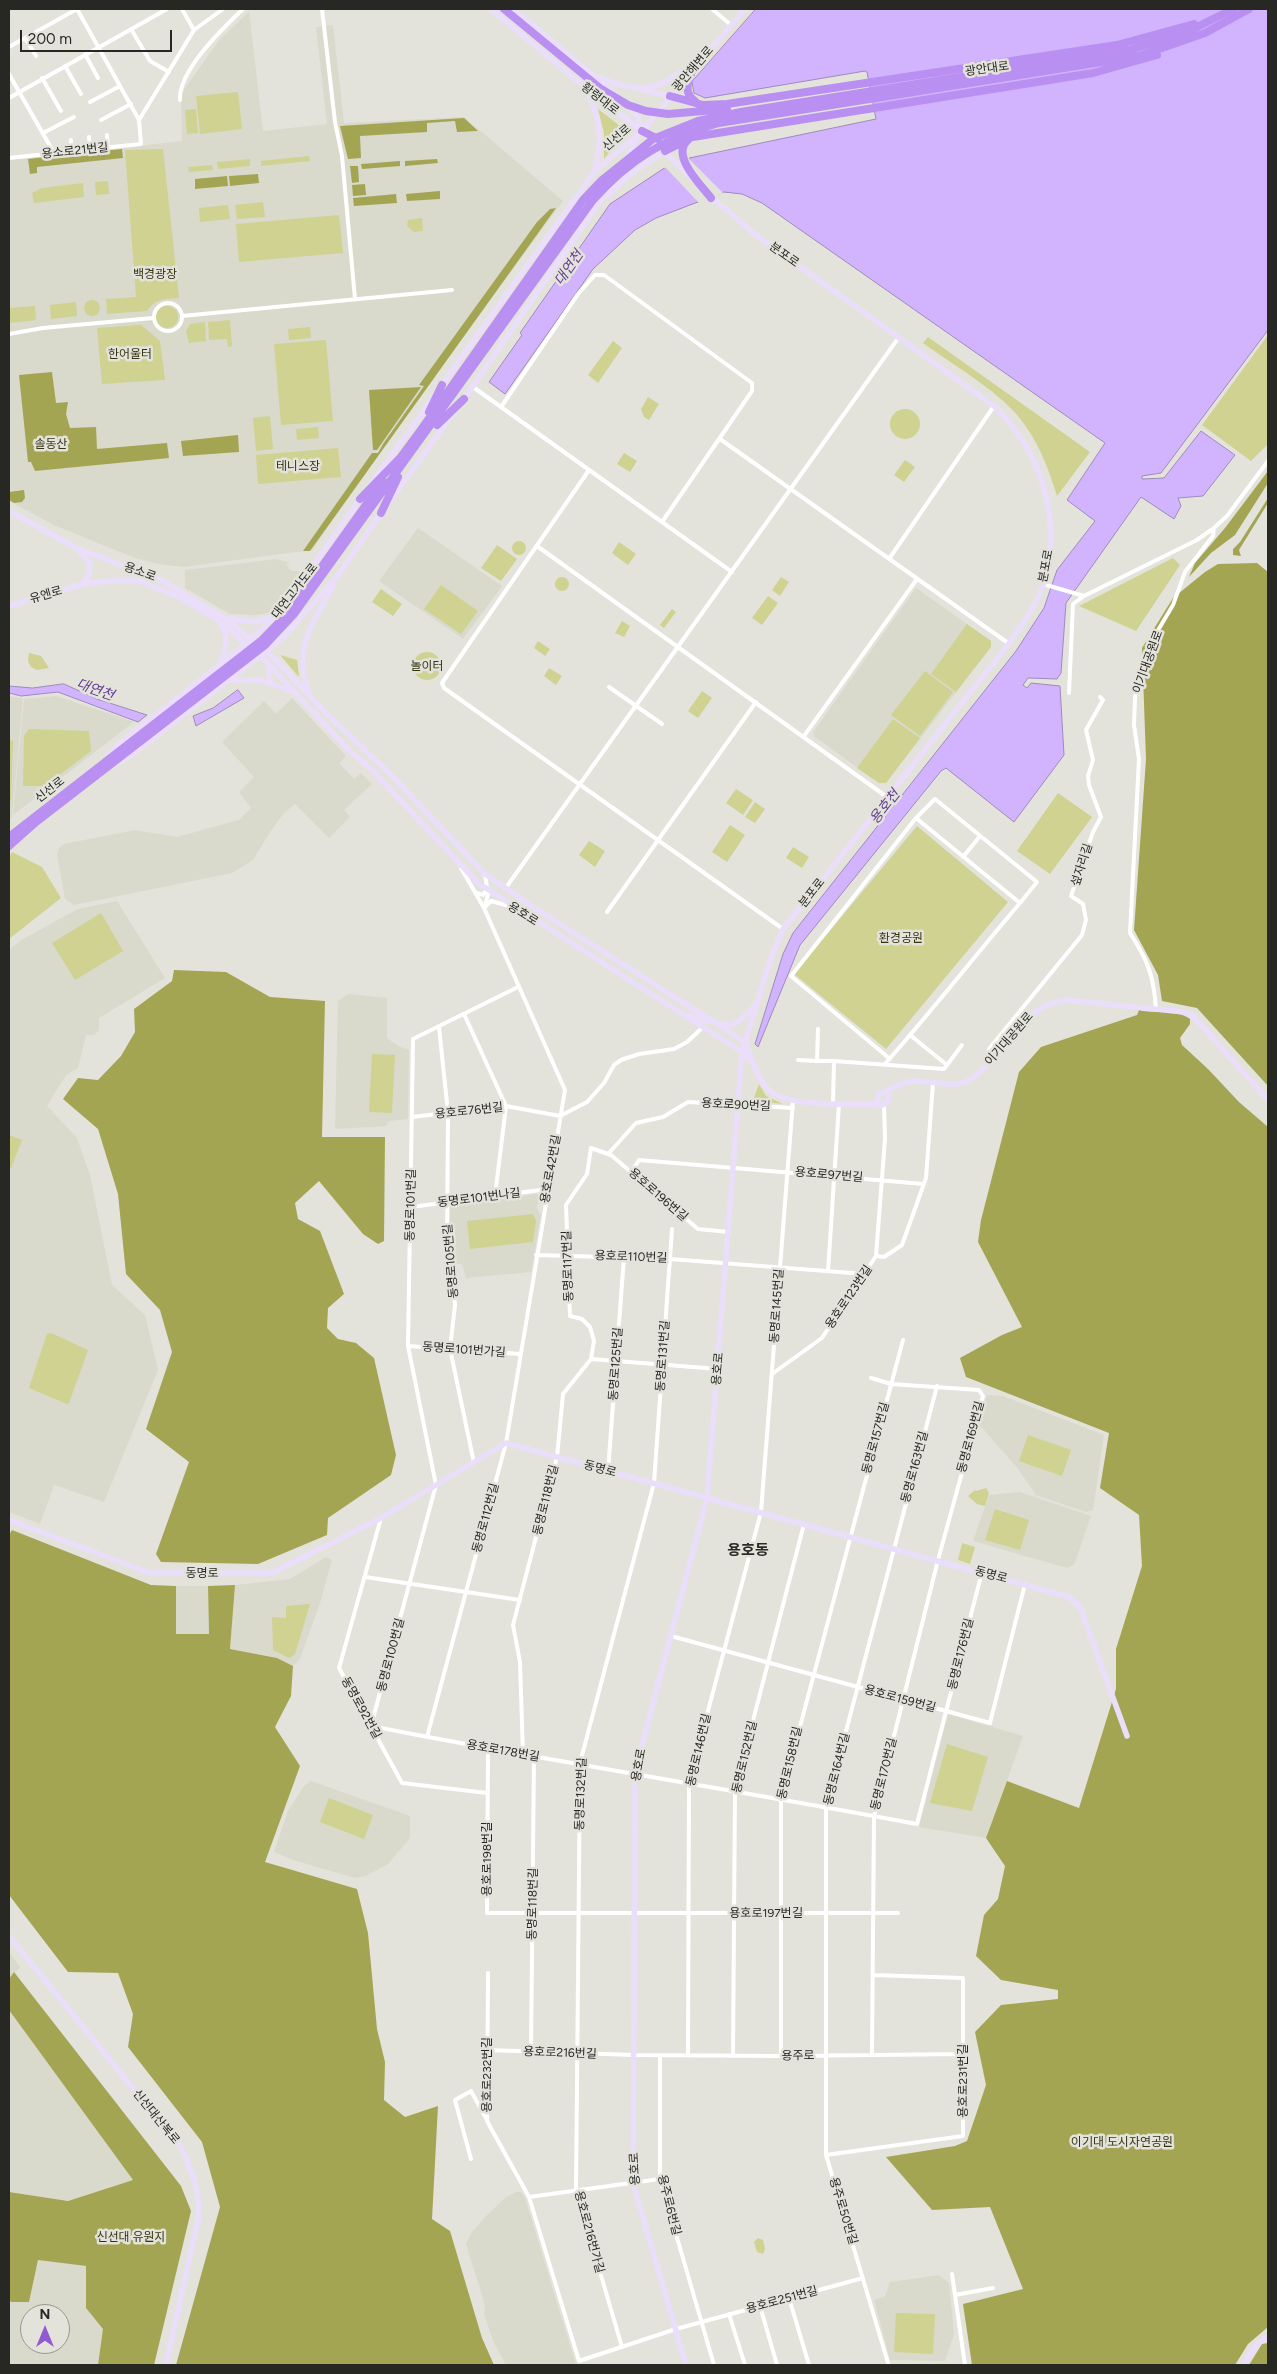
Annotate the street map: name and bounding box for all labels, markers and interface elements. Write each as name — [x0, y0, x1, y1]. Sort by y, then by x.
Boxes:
scale bar — [22, 20, 175, 52]
text: 200 m — [28, 30, 72, 48]
street label: 광안해변로 — [669, 43, 717, 95]
street label: 광안대로 — [964, 59, 1010, 79]
street label: 황령대로 — [578, 80, 622, 118]
street label: 신선로 — [600, 122, 634, 154]
street label: 용소로21번길 — [41, 140, 109, 162]
street label: 분포로 — [766, 240, 802, 270]
water label: 대연천 — [551, 247, 587, 289]
park label: 백경광장 — [133, 267, 177, 281]
park label: 한어울터 — [108, 347, 152, 361]
park label: 솔동산 — [34, 437, 68, 451]
park label: 테니스장 — [276, 459, 320, 473]
street label: 분포로 — [1036, 548, 1056, 584]
street label: 용소로 — [122, 560, 158, 584]
street label: 대연고가도로 — [269, 560, 321, 622]
street label: 유엔로 — [28, 584, 64, 606]
street label: 이기대공원로 — [1130, 628, 1166, 696]
park label: 놀이터 — [410, 659, 444, 673]
water label: 대연천 — [74, 675, 116, 705]
street label: 신선로 — [33, 774, 67, 806]
water label: 용호천 — [866, 787, 904, 827]
street label: 섶자리길 — [1068, 842, 1096, 888]
street label: 분포로 — [796, 876, 828, 910]
street label: 용호로 — [505, 899, 541, 929]
park label: 환경공원 — [879, 931, 923, 945]
street label: 이기대공원로 — [982, 1009, 1036, 1069]
street label: 용호로90번길 — [701, 1096, 771, 1114]
street label: 용호로76번길 — [434, 1100, 504, 1122]
street label: 용호로42번길 — [538, 1134, 564, 1204]
street label: 용호로196번길 — [625, 1165, 691, 1225]
street label: 용호로97번길 — [794, 1165, 864, 1185]
street label: 동명로101번길 — [403, 1168, 419, 1242]
street label: 동명로101번나길 — [437, 1186, 521, 1210]
street label: 동명로105번길 — [441, 1223, 461, 1299]
street label: 동명로117번길 — [560, 1230, 576, 1302]
street label: 용호로110번길 — [594, 1249, 668, 1265]
street label: 용호로123번길 — [823, 1263, 875, 1331]
street label: 동명로145번길 — [767, 1268, 787, 1344]
street label: 동명로131번길 — [653, 1320, 673, 1392]
street label: 동명로125번길 — [606, 1327, 626, 1401]
street label: 동명로101번가길 — [422, 1340, 506, 1360]
street label: 용호로 — [709, 1352, 727, 1386]
street label: 동명로169번길 — [955, 1400, 987, 1474]
street label: 동명로157번길 — [860, 1401, 892, 1475]
street label: 동명로163번길 — [899, 1430, 931, 1504]
street label: 동명로 — [582, 1458, 618, 1480]
street label: 동명로118번길 — [530, 1463, 562, 1537]
street label: 동명로112번길 — [470, 1481, 502, 1555]
district label: 용호동 — [727, 1542, 769, 1560]
street label: 동명로 — [973, 1564, 1009, 1586]
street label: 동명로 — [185, 1566, 219, 1580]
street label: 동명로100번길 — [374, 1617, 408, 1693]
street label: 동명로176번길 — [945, 1617, 977, 1691]
street label: 동명로92번길 — [338, 1674, 384, 1742]
street label: 용호로159번길 — [862, 1682, 938, 1716]
street label: 동명로146번길 — [684, 1712, 714, 1788]
street label: 동명로152번길 — [730, 1719, 760, 1795]
street label: 동명로158번길 — [775, 1725, 805, 1801]
street label: 동명로164번길 — [821, 1731, 853, 1807]
street label: 동명로170번길 — [868, 1736, 900, 1812]
street label: 용호로178번길 — [465, 1737, 541, 1765]
street label: 용호로 — [629, 1747, 649, 1783]
street label: 동명로132번길 — [573, 1757, 589, 1831]
street label: 용호로198번길 — [480, 1822, 494, 1896]
street label: 동명로118번길 — [525, 1868, 541, 1940]
street label: 용호로197번길 — [729, 1906, 803, 1920]
street label: 용호로232번길 — [480, 2037, 494, 2113]
street label: 용호로231번길 — [956, 2044, 970, 2118]
street label: 용호로216번길 — [523, 2045, 597, 2061]
street label: 용주로 — [781, 2049, 815, 2063]
street label: 신선대산복로 — [130, 2087, 182, 2147]
park label: 이기대 도시자연공원 — [1071, 2135, 1173, 2149]
street label: 용호로 — [627, 2152, 643, 2186]
street label: 용주로6번길 — [655, 2173, 683, 2237]
street label: 용주로50번길 — [826, 2176, 860, 2246]
street label: 용호로216번가길 — [571, 2189, 607, 2275]
park label: 신선대 유원지 — [96, 2230, 166, 2244]
street label: 용호로251번길 — [745, 2283, 819, 2317]
north arrow — [20, 2304, 70, 2354]
text: N — [40, 2306, 50, 2323]

